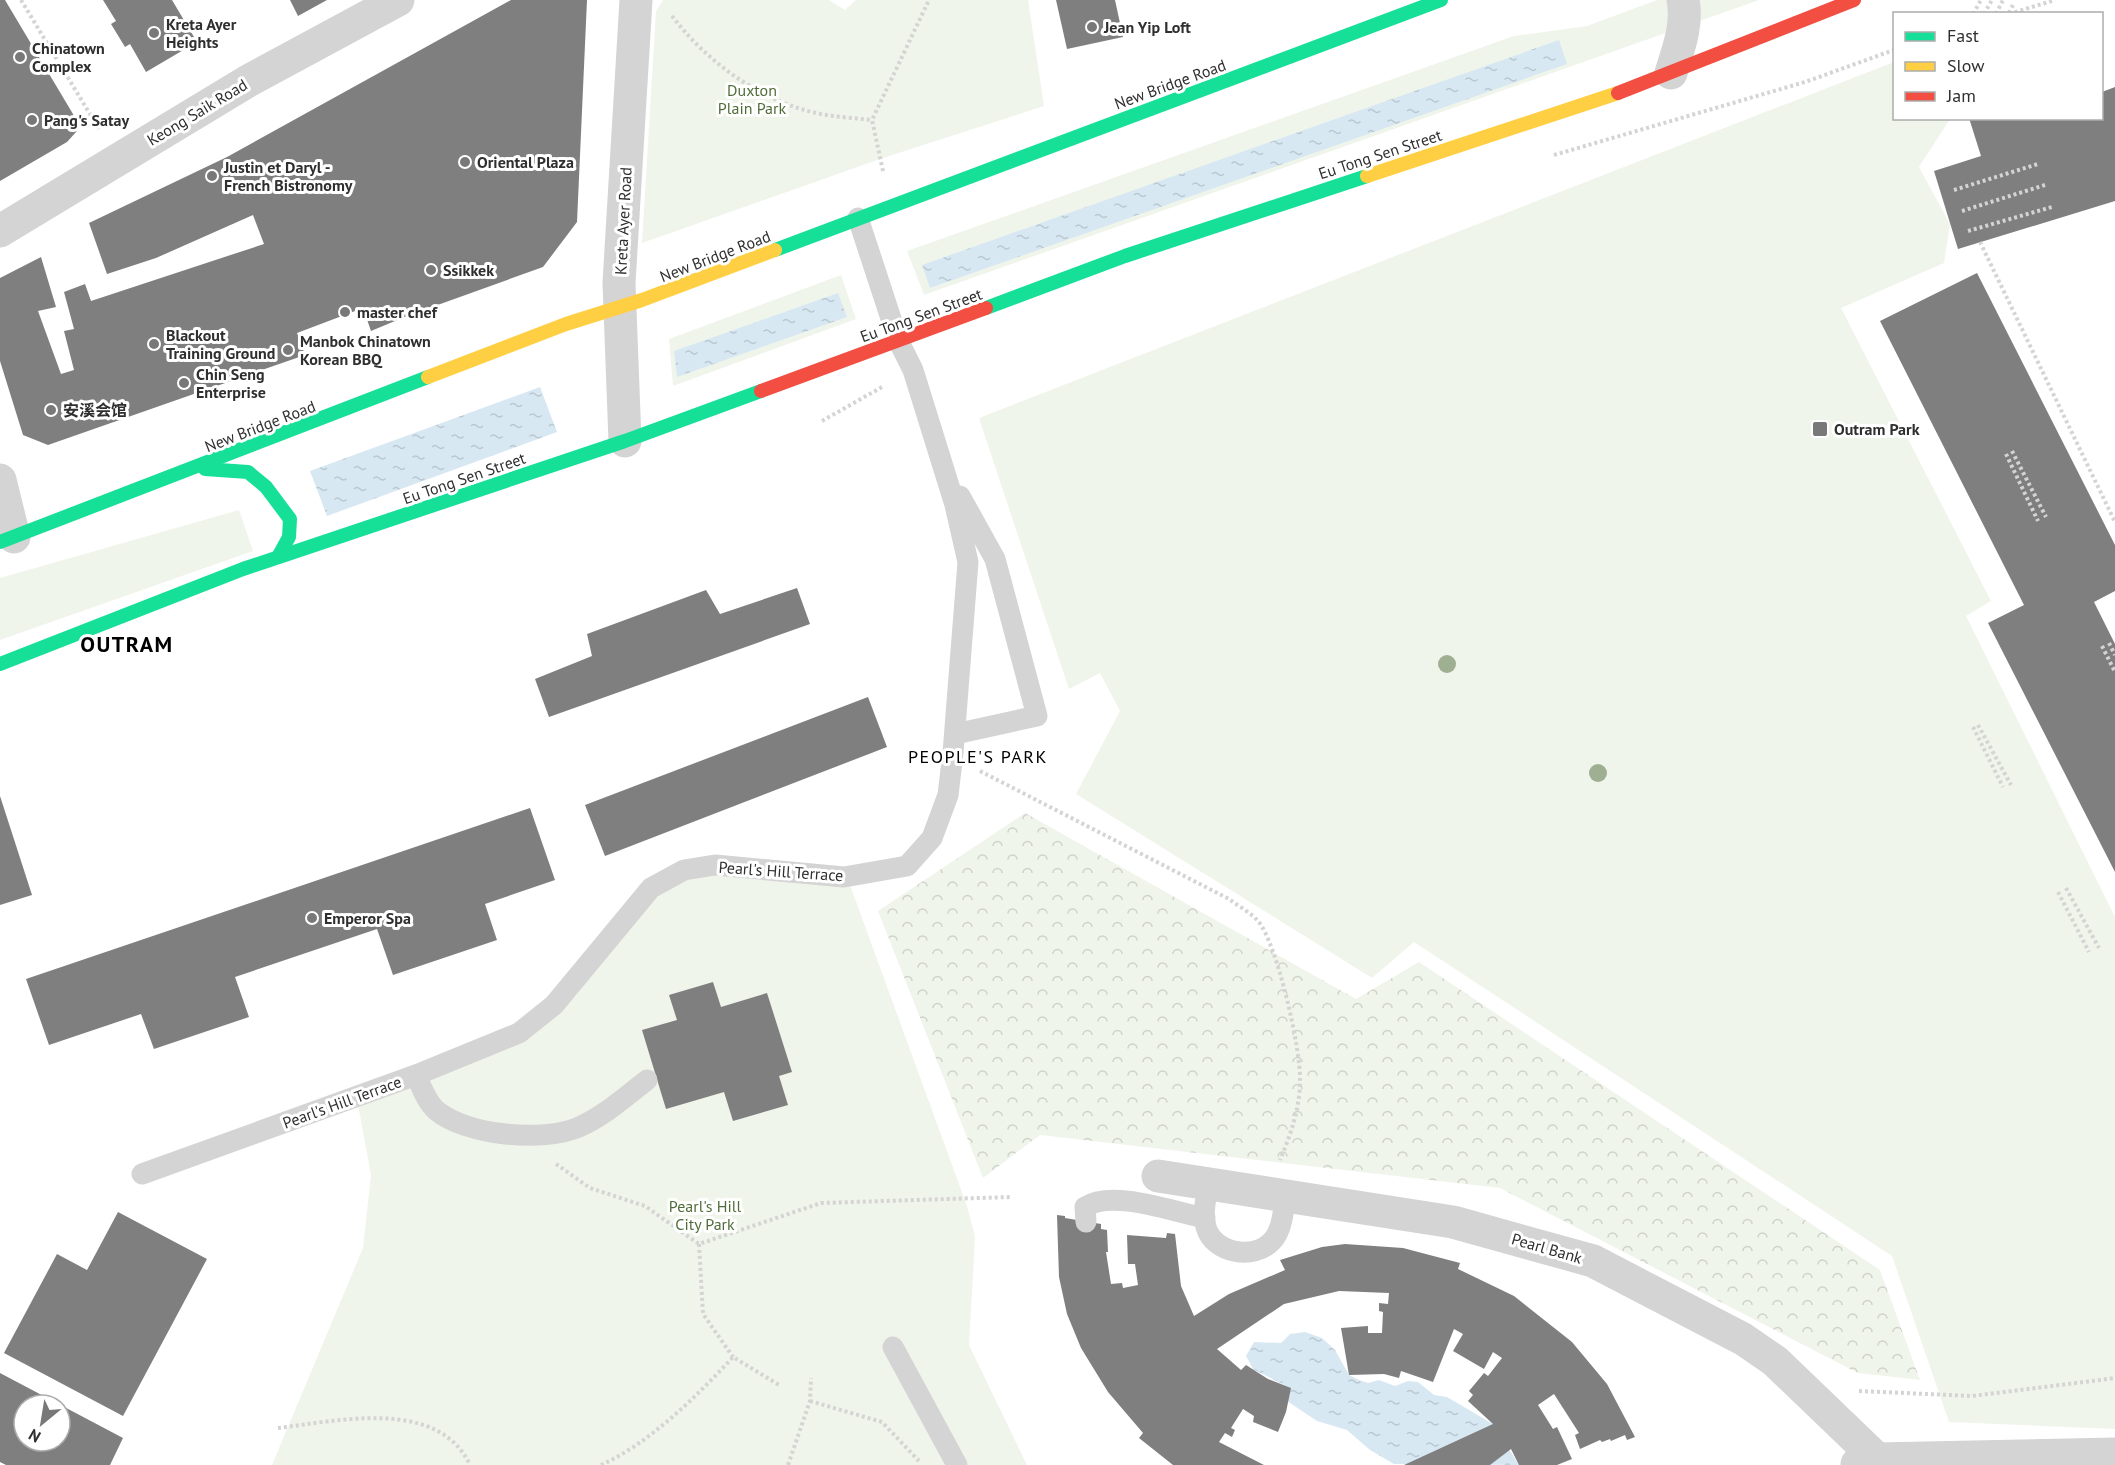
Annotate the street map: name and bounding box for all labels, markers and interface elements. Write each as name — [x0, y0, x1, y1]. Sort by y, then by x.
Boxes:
legend — [1893, 12, 2103, 120]
place label: Kreta Ayer Heights — [166, 14, 237, 52]
place label: Jean Yip Loft — [1103, 17, 1191, 37]
marker: Jean Yip Loft — [1085, 20, 1099, 34]
text: Fast — [1947, 24, 1979, 47]
marker: Kreta Ayer Heights — [147, 26, 161, 40]
place label: Chinatown Complex — [32, 38, 105, 76]
marker: Chinatown Complex — [13, 50, 27, 64]
text: Slow — [1947, 54, 1985, 77]
street label: New Bridge Road — [1112, 55, 1228, 113]
street label: Keong Saik Road — [143, 74, 251, 150]
park label: Duxton Plain Park — [718, 80, 786, 118]
text: Jam — [1946, 84, 1976, 107]
place label: Pang's Satay — [44, 110, 130, 130]
marker: Pang's Satay — [25, 113, 39, 127]
street label: Eu Tong Sen Street — [1316, 124, 1445, 183]
place label: Oriental Plaza — [477, 152, 574, 172]
marker: Oriental Plaza — [458, 155, 472, 169]
place label: Justin et Daryl - French Bistronomy — [223, 157, 353, 195]
street label: Kreta Ayer Road — [610, 167, 636, 275]
marker: Justin et Daryl - French Bistronomy — [205, 169, 219, 183]
street label: New Bridge Road — [657, 226, 773, 286]
place label: Ssikkek — [443, 260, 494, 280]
marker: Ssikkek — [424, 263, 438, 277]
street label: Eu Tong Sen Street — [857, 283, 985, 346]
place label: master chef — [357, 302, 438, 322]
marker: master chef — [338, 305, 352, 319]
place label: Blackout Training Ground — [166, 325, 275, 363]
place label: Manbok Chinatown Korean BBQ — [300, 331, 431, 369]
marker: Blackout Training Ground — [147, 337, 161, 351]
marker: Manbok Chinatown Korean BBQ — [281, 343, 295, 357]
place label: Chin Seng Enterprise — [196, 364, 266, 402]
marker: Chin Seng Enterprise — [177, 376, 191, 390]
street label: New Bridge Road — [202, 396, 318, 456]
place label: 安溪会馆 — [63, 400, 127, 420]
marker: 安溪会馆 — [44, 403, 58, 417]
place label: Outram Park — [1834, 419, 1920, 439]
marker: Outram Park — [1811, 420, 1829, 438]
street label: Eu Tong Sen Street — [400, 447, 529, 508]
district label: OUTRAM — [80, 630, 174, 658]
district label: PEOPLE'S PARK — [908, 745, 1048, 768]
street label: Pearl's Hill Terrace — [718, 857, 844, 885]
place label: Emperor Spa — [324, 908, 411, 928]
marker: Emperor Spa — [305, 911, 319, 925]
street label: Pearl's Hill Terrace — [280, 1071, 404, 1133]
park label: Pearl's Hill City Park — [669, 1196, 742, 1234]
street label: Pearl Bank — [1509, 1228, 1585, 1268]
north arrow — [12, 1393, 72, 1453]
text: N — [25, 1425, 44, 1447]

